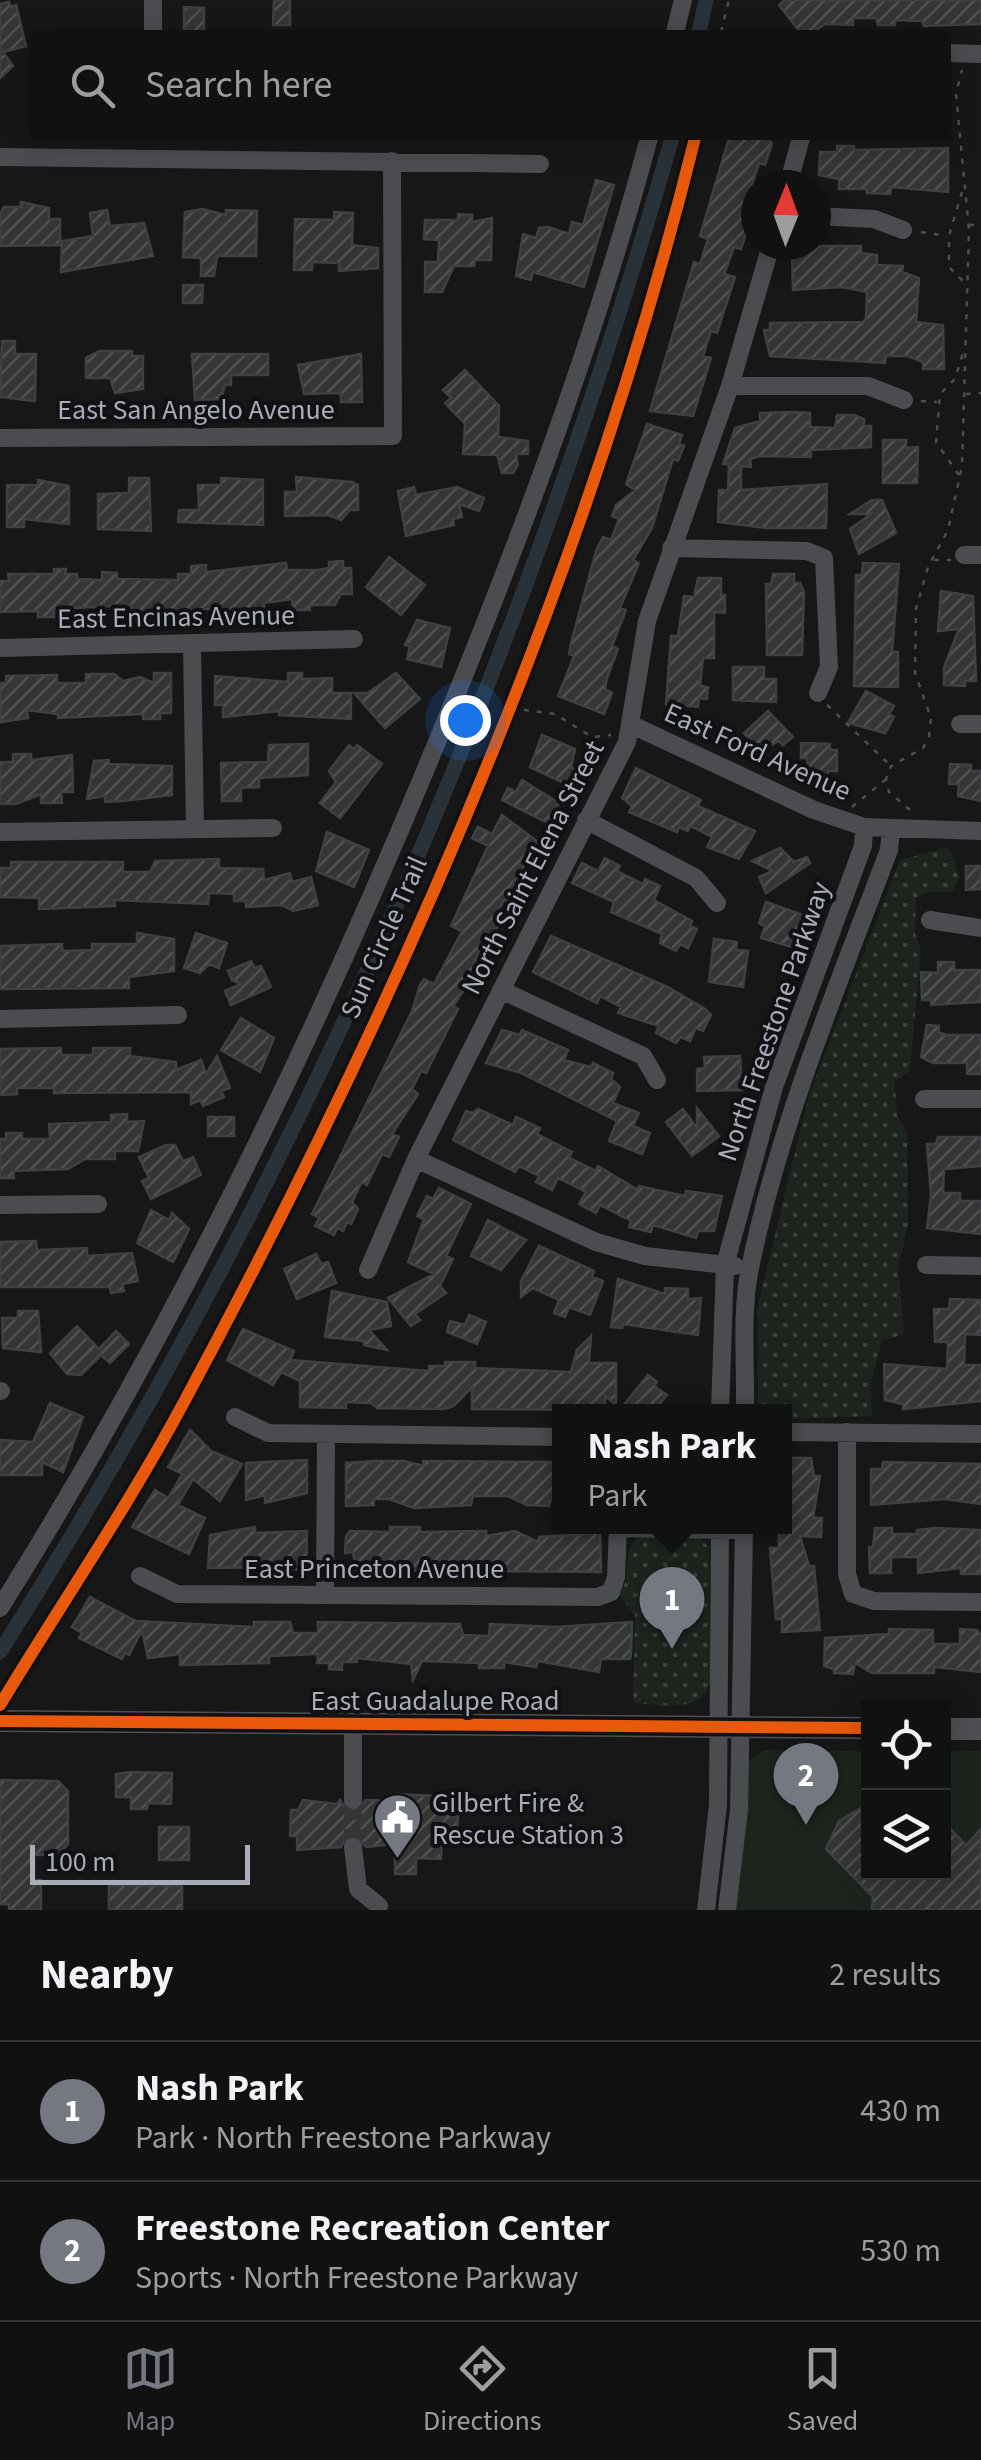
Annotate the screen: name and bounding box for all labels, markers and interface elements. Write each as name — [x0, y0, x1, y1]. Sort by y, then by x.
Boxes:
search box — [30, 30, 951, 140]
icon: search — [65, 58, 120, 113]
text: Search here — [145, 58, 332, 112]
north arrow — [741, 170, 831, 260]
street label: East San Angelo Avenue — [57, 390, 335, 430]
street label: East Encinas Avenue — [57, 595, 295, 639]
street label: East Ford Avenue — [658, 693, 857, 811]
your location — [440, 695, 491, 746]
street label: North Saint Elena Street — [451, 733, 615, 1002]
street label: Sun Circle Trail — [330, 850, 438, 1025]
street label: North Freestone Parkway — [707, 876, 841, 1167]
popup — [552, 1404, 792, 1534]
text: Nash Park — [588, 1419, 756, 1473]
text: Park — [588, 1473, 647, 1519]
street label: East Princeton Avenue — [244, 1549, 504, 1589]
pin: 1 — [640, 1566, 704, 1649]
street label: East Guadalupe Road — [311, 1681, 559, 1721]
map controls — [861, 1700, 951, 1880]
button: locate — [861, 1700, 951, 1790]
pin: 2 — [774, 1742, 838, 1825]
place label: Gilbert Fire & Rescue Station 3 — [432, 1783, 624, 1855]
button: layers — [861, 1790, 951, 1880]
public building icon: Gilbert Fire & Rescue Station 3 — [371, 1792, 423, 1860]
scale bar — [30, 1840, 250, 1884]
text: 100 m — [45, 1842, 116, 1882]
text: Nearby — [40, 1945, 174, 2005]
text: 2 results — [829, 1952, 941, 1998]
text: Nash Park — [135, 2061, 304, 2115]
text: 1 — [64, 2088, 81, 2134]
text: 430 m — [860, 2088, 941, 2134]
text: Park · North Freestone Parkway — [135, 2115, 551, 2161]
text: Freestone Recreation Center — [135, 2201, 610, 2255]
text: 2 — [64, 2228, 81, 2274]
text: 530 m — [860, 2228, 941, 2274]
text: Sports · North Freestone Parkway — [135, 2255, 578, 2301]
tab: Map — [123, 2341, 178, 2441]
tab: Directions — [423, 2341, 542, 2441]
tab: Saved — [787, 2341, 858, 2441]

